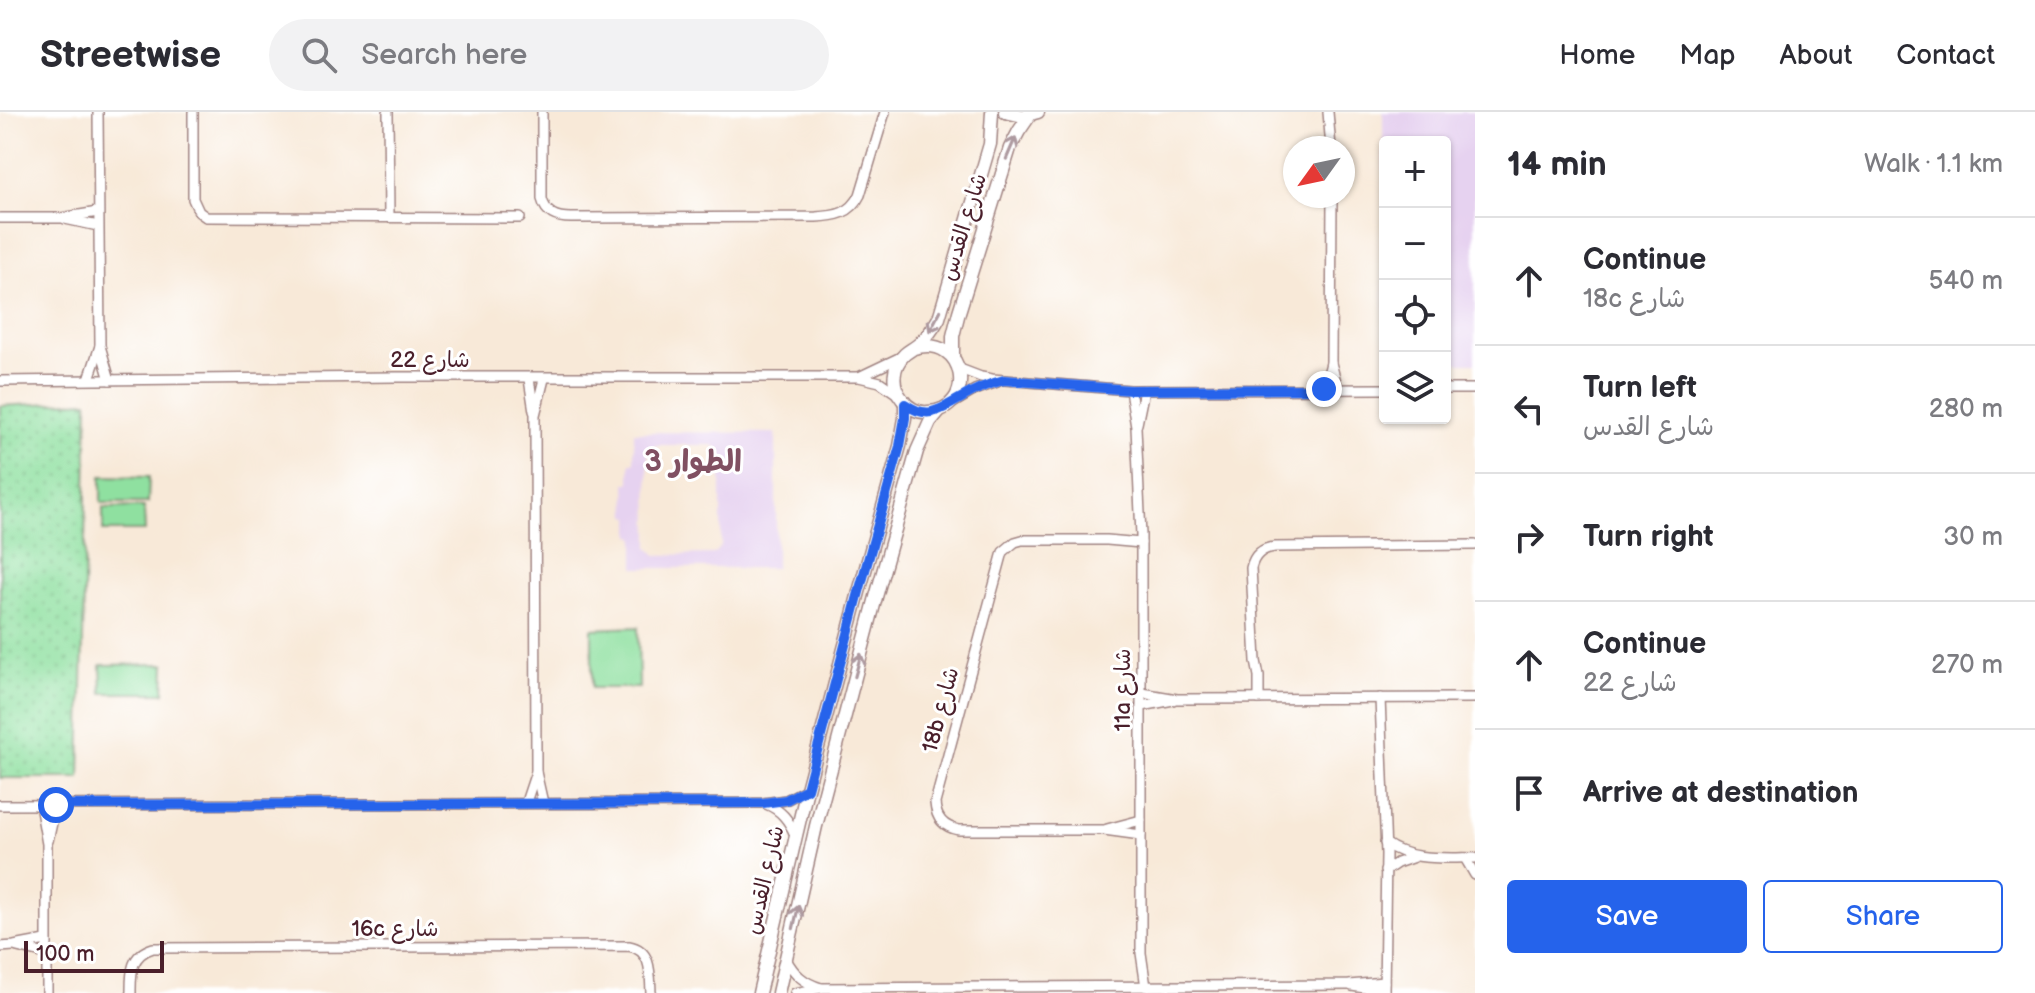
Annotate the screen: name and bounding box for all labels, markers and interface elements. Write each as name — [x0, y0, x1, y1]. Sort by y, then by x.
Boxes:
search box — [269, 19, 829, 91]
text: Streetwise — [40, 33, 221, 78]
icon: search — [297, 33, 341, 77]
text: Search here — [361, 37, 527, 73]
text: Home — [1559, 39, 1635, 72]
text: Map — [1679, 39, 1736, 72]
text: About — [1780, 39, 1852, 72]
text: Contact — [1896, 39, 1995, 72]
one-way arrow — [1004, 136, 1019, 161]
north arrow — [1283, 136, 1355, 208]
map controls — [1379, 136, 1451, 424]
button: + — [1379, 136, 1451, 208]
text: 14 min — [1507, 144, 1607, 185]
text: Walk · 1.1 km — [1864, 149, 2003, 180]
street label: شارع القدس — [935, 170, 994, 284]
button: − — [1379, 208, 1451, 280]
text: Continue — [1583, 242, 1706, 278]
icon: ahead — [1507, 259, 1551, 303]
text: 540 m — [1928, 266, 2003, 297]
button: locate — [1379, 280, 1451, 352]
text: 18c شارع — [1583, 284, 1685, 315]
one-way arrow — [927, 309, 943, 332]
street label: شارع 22 — [390, 347, 470, 375]
button: layers — [1379, 352, 1451, 424]
text: Turn left — [1583, 370, 1697, 406]
route end — [1306, 371, 1342, 407]
icon: left — [1507, 387, 1551, 431]
text: 280 m — [1929, 394, 2003, 425]
text: شارع القدس — [1583, 412, 1714, 443]
district label: الطوار 3 — [644, 444, 742, 480]
icon: right — [1507, 515, 1551, 559]
text: Turn right — [1583, 519, 1714, 555]
text: 30 m — [1943, 522, 2003, 553]
text: Continue — [1583, 626, 1706, 662]
icon: ahead — [1507, 643, 1551, 687]
street label: 11a شارع — [1110, 648, 1138, 732]
text: 270 m — [1931, 650, 2003, 681]
one-way arrow — [852, 652, 867, 678]
street label: 18b شارع — [917, 664, 966, 756]
text: شارع 22 — [1583, 668, 1677, 699]
icon: arrive — [1507, 771, 1551, 815]
text: Arrive at destination — [1583, 775, 1859, 811]
route start — [38, 787, 74, 823]
street label: شارع القدس — [739, 823, 792, 937]
button: Save — [1507, 880, 1747, 953]
button: Share — [1763, 880, 2003, 953]
one-way arrow — [789, 905, 804, 930]
street label: 16c شارع — [351, 916, 439, 944]
scale bar — [24, 937, 164, 973]
text: 100 m — [36, 941, 95, 968]

